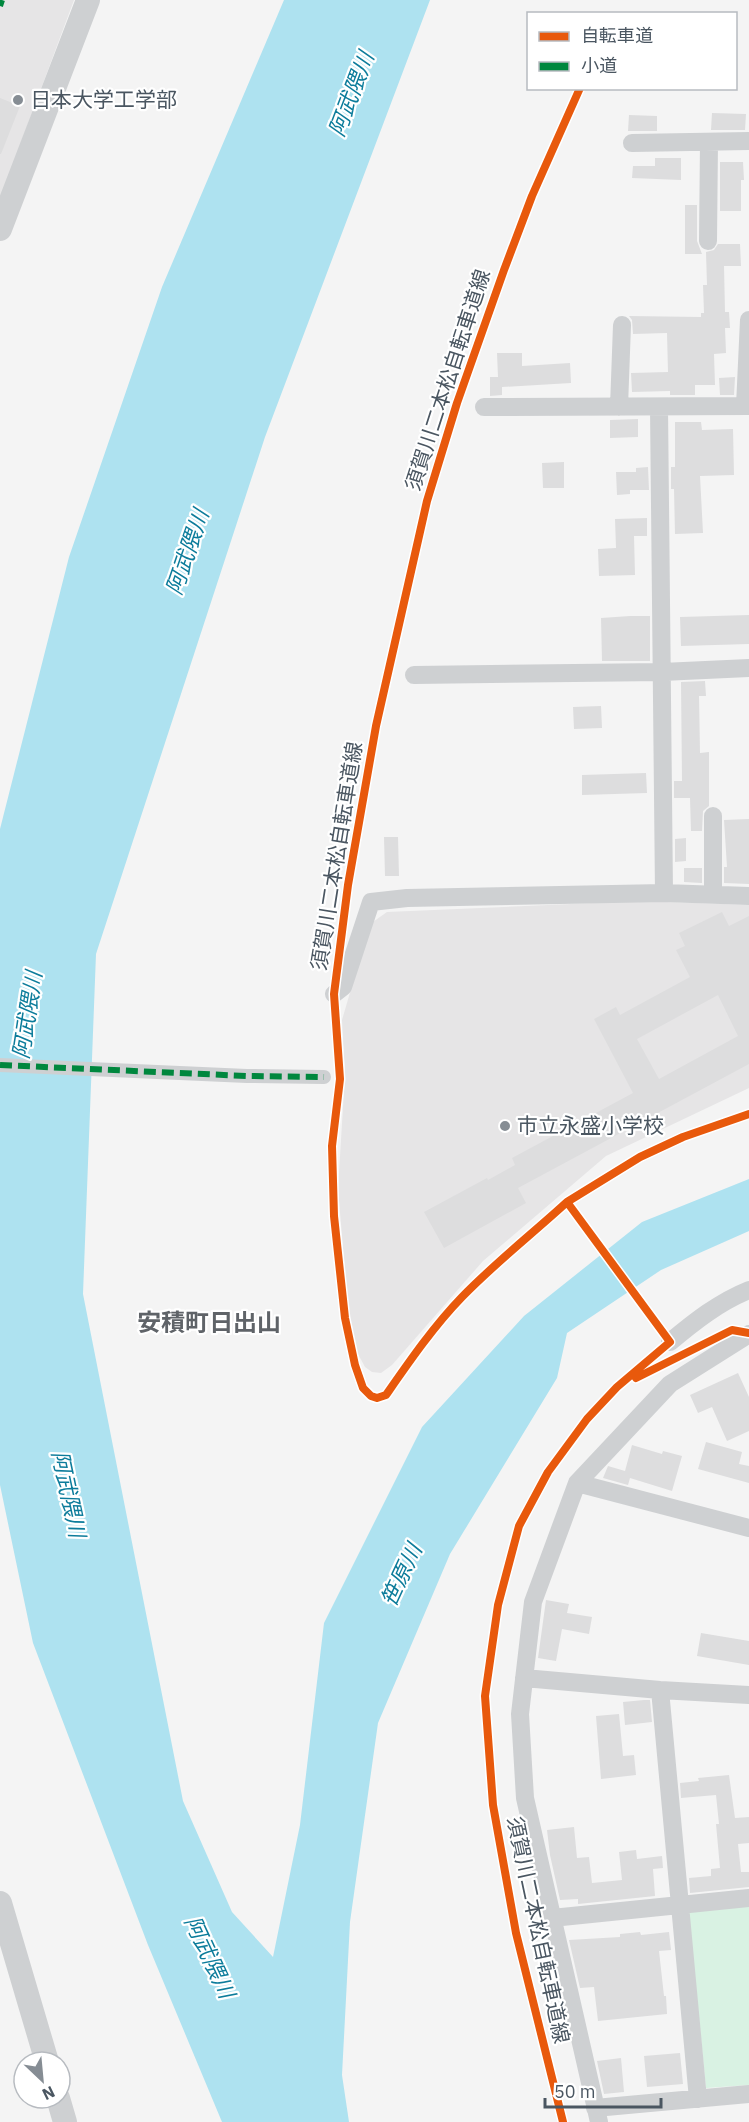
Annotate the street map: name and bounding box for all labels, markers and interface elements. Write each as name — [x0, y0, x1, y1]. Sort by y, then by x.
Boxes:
legend — [527, 12, 737, 90]
text: 自転車道 — [581, 24, 653, 47]
water label: 阿武隈川 — [321, 46, 381, 140]
text: 小道 — [581, 54, 617, 77]
place label: 日本大学工学部 — [30, 85, 177, 113]
marker: 日本大学工学部 — [11, 93, 25, 107]
street label: 須賀川二本松自転車道線 — [398, 266, 496, 494]
water label: 阿武隈川 — [158, 504, 215, 598]
street label: 須賀川二本松自転車道線 — [304, 740, 368, 972]
water label: 阿武隈川 — [5, 967, 48, 1061]
place label: 市立永盛小学校 — [517, 1111, 664, 1139]
marker: 市立永盛小学校 — [498, 1119, 512, 1133]
district label: 安積町日出山 — [137, 1306, 281, 1338]
water label: 阿武隈川 — [46, 1448, 93, 1542]
water label: 笹原川 — [373, 1537, 428, 1611]
street label: 須賀川二本松自転車道線 — [501, 1814, 577, 2046]
water label: 阿武隈川 — [179, 1911, 243, 2005]
north arrow — [12, 2050, 72, 2110]
scale bar — [545, 2071, 660, 2109]
text: 50 m — [554, 2080, 596, 2103]
text: N — [39, 2082, 58, 2105]

